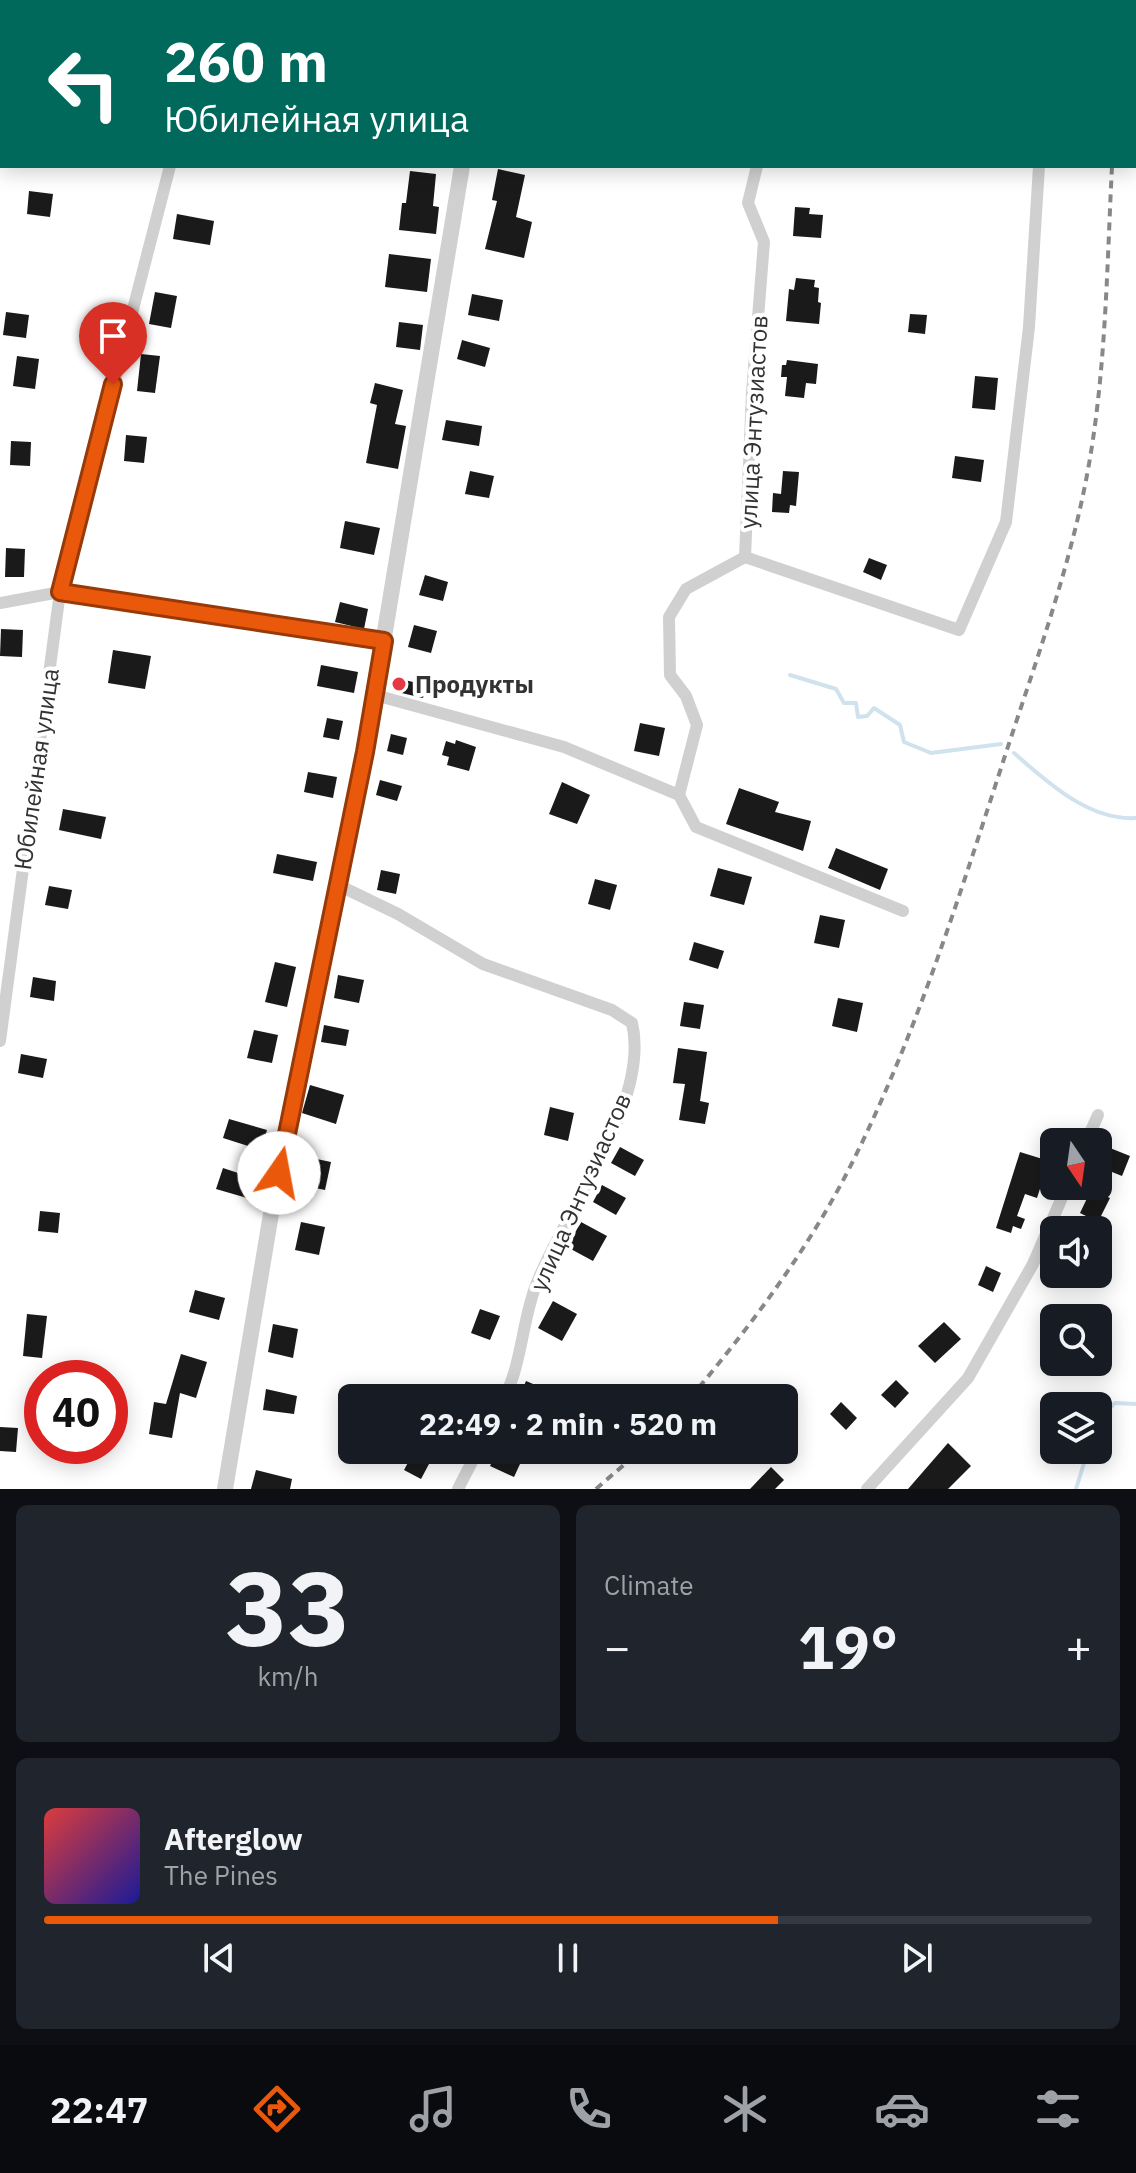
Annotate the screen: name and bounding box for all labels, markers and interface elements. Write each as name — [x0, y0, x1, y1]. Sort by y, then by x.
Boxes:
text: 260 m — [164, 25, 328, 97]
icon: left — [32, 32, 136, 136]
text: Юбилейная улица — [164, 95, 469, 142]
pin — [79, 302, 147, 384]
icon: arrive — [91, 314, 135, 358]
street label: улица Энтузиастов — [731, 314, 775, 530]
street label: Юбилейная улица — [6, 666, 66, 872]
place label: Продукты — [415, 668, 534, 700]
marker: Продукты — [390, 675, 408, 693]
street label: улица Энтузиастов — [522, 1088, 638, 1296]
north arrow — [1040, 1128, 1112, 1200]
map controls — [1040, 1128, 1112, 1464]
position arrow — [237, 1131, 321, 1215]
button: sound — [1040, 1216, 1112, 1288]
button: search — [1040, 1304, 1112, 1376]
speed limit sign: 40 — [24, 1360, 128, 1464]
button: layers — [1040, 1392, 1112, 1464]
text: 22:49 · 2 min · 520 m — [419, 1404, 717, 1443]
text: 33 — [226, 1539, 350, 1675]
text: Climate — [604, 1568, 694, 1602]
text: 19° — [798, 1607, 898, 1686]
text: − — [604, 1618, 630, 1675]
text: + — [1066, 1618, 1092, 1675]
text: km/h — [257, 1659, 319, 1693]
text: Afterglow — [164, 1819, 303, 1858]
text: The Pines — [164, 1858, 278, 1892]
icon: previous — [197, 1936, 241, 1980]
icon: pause — [546, 1936, 590, 1980]
icon: next — [895, 1936, 939, 1980]
icon: directions — [249, 2081, 305, 2137]
icon: music — [405, 2081, 461, 2137]
icon: phone — [561, 2081, 617, 2137]
icon: climate — [717, 2081, 773, 2137]
icon: car — [874, 2081, 930, 2137]
icon: filters — [1030, 2081, 1086, 2137]
text: 22:47 — [50, 2086, 148, 2133]

